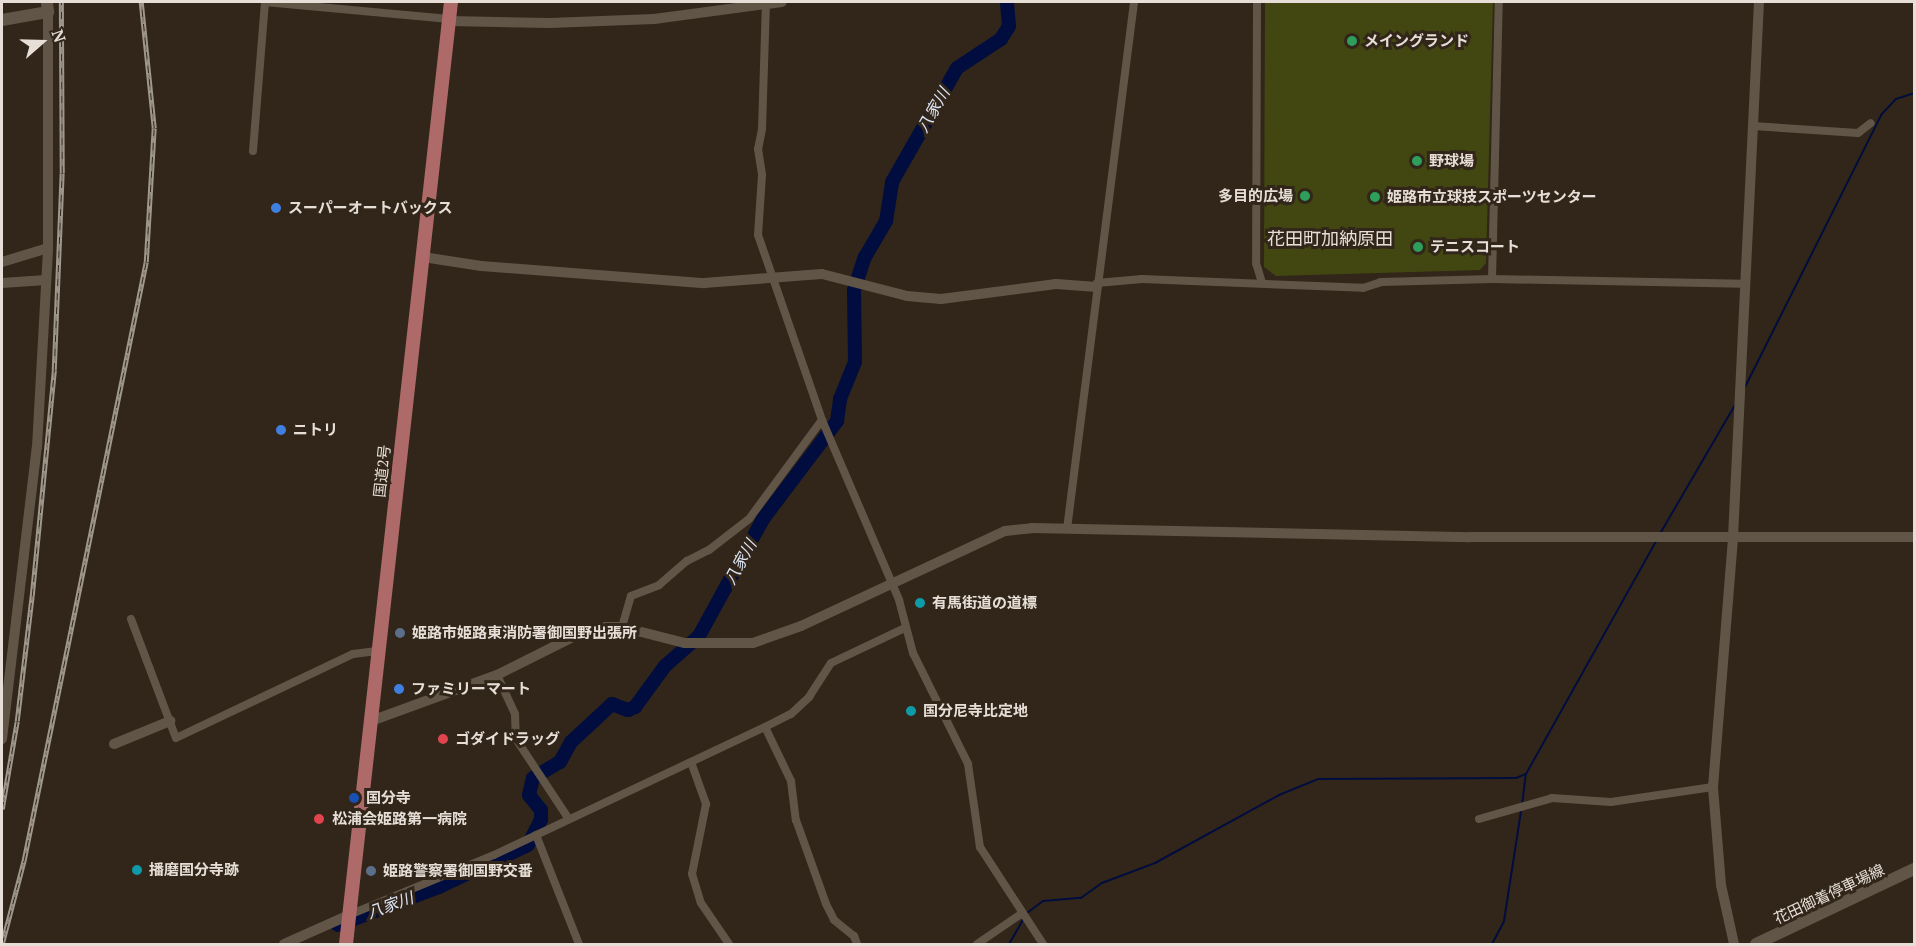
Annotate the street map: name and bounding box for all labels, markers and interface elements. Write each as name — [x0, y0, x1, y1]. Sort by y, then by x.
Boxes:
north arrow — [12, 12, 72, 72]
text: N — [46, 26, 71, 45]
place label: メイングランド — [1364, 32, 1469, 50]
marker: メイングランド — [1345, 34, 1359, 48]
water label: 八家川 — [913, 84, 953, 136]
place label: 野球場 — [1429, 152, 1474, 170]
marker: 野球場 — [1410, 154, 1424, 168]
place label: 多目的広場 — [1218, 187, 1293, 205]
place label: 姫路市立球技スポーツセンター — [1387, 188, 1597, 206]
marker: 多目的広場 — [1298, 189, 1312, 203]
marker: 姫路市立球技スポーツセンター — [1368, 190, 1382, 204]
place label: スーパーオートバックス — [288, 199, 453, 217]
marker: スーパーオートバックス — [269, 201, 283, 215]
district label: 花田町加納原田 — [1267, 227, 1393, 249]
place label: テニスコート — [1430, 238, 1520, 256]
marker: テニスコート — [1411, 240, 1425, 254]
place label: ニトリ — [293, 421, 338, 439]
marker: ニトリ — [274, 423, 288, 437]
street label: 国道2号 — [370, 444, 394, 498]
water label: 八家川 — [720, 536, 760, 588]
place label: 有馬街道の道標 — [932, 594, 1037, 612]
marker: 有馬街道の道標 — [913, 596, 927, 610]
place label: 姫路市姫路東消防署御国野出張所 — [412, 624, 637, 642]
marker: 姫路市姫路東消防署御国野出張所 — [393, 626, 407, 640]
place label: ファミリーマート — [411, 680, 531, 698]
marker: ファミリーマート — [392, 682, 406, 696]
place label: 国分尼寺比定地 — [923, 702, 1028, 720]
marker: 国分尼寺比定地 — [904, 704, 918, 718]
place label: ゴダイドラッグ — [455, 730, 560, 748]
marker: ゴダイドラッグ — [436, 732, 450, 746]
place label: 国分寺 — [366, 789, 411, 807]
marker: 国分寺 — [347, 791, 361, 805]
marker: 松浦会姫路第一病院 — [310, 810, 328, 828]
place label: 松浦会姫路第一病院 — [332, 810, 467, 828]
street label: 花田御着停車場線 — [1771, 860, 1887, 928]
place label: 播磨国分寺跡 — [149, 861, 239, 879]
place label: 姫路警察署御国野交番 — [383, 862, 533, 880]
marker: 播磨国分寺跡 — [130, 863, 144, 877]
marker: 姫路警察署御国野交番 — [364, 864, 378, 878]
water label: 八家川 — [364, 888, 416, 922]

